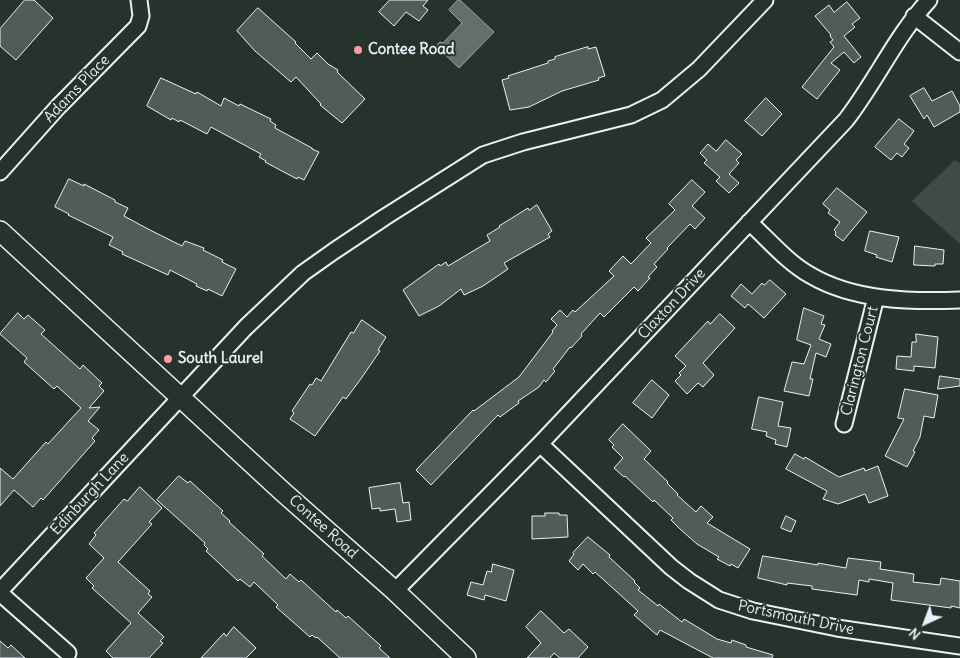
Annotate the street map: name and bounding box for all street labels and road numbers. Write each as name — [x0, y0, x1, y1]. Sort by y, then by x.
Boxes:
street label: Adams Place — [40, 51, 114, 127]
street label: Claxton Drive — [635, 265, 709, 343]
street label: Clarington Court — [838, 304, 882, 418]
street label: Edinburgh Lane — [47, 449, 133, 539]
street label: Contee Road — [285, 491, 361, 563]
street label: Portsmouth Drive — [736, 597, 856, 639]

